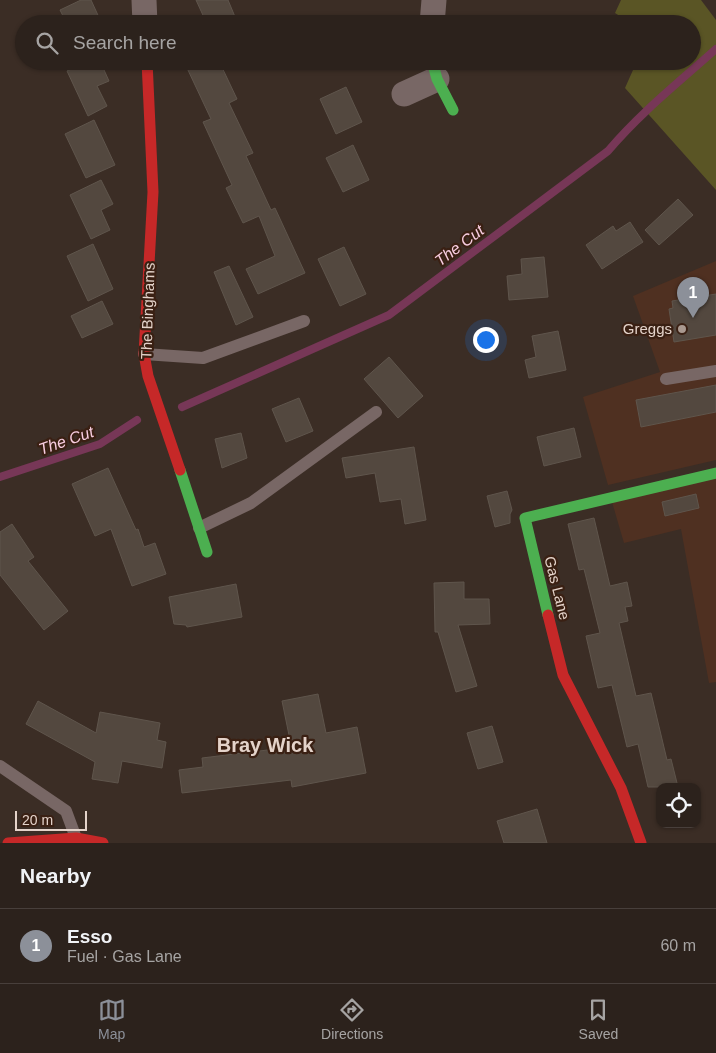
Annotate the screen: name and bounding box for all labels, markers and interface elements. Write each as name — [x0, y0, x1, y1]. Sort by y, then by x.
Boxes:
search box — [15, 15, 701, 70]
icon: search — [33, 29, 61, 57]
text: Search here — [73, 32, 177, 53]
water label: The Cut — [431, 221, 488, 269]
street label: The Binghams — [137, 262, 158, 360]
pin: 1 — [677, 277, 709, 318]
place label: Greggs — [623, 320, 672, 337]
marker: Greggs — [676, 323, 688, 335]
your location — [473, 327, 499, 353]
water label: The Cut — [36, 423, 96, 458]
street label: Gas Lane — [541, 554, 574, 621]
district label: Bray Wick — [217, 734, 314, 756]
map controls — [656, 783, 701, 828]
button: locate — [656, 783, 701, 828]
scale bar — [15, 808, 88, 831]
text: 20 m — [22, 812, 53, 828]
text: Nearby — [20, 864, 91, 887]
text: Esso — [67, 926, 112, 947]
text: 1 — [32, 937, 40, 954]
text: 60 m — [660, 937, 696, 954]
text: Fuel · Gas Lane — [67, 948, 182, 965]
tab: Map — [98, 996, 126, 1042]
tab: Directions — [321, 996, 383, 1042]
tab: Saved — [579, 996, 618, 1042]

